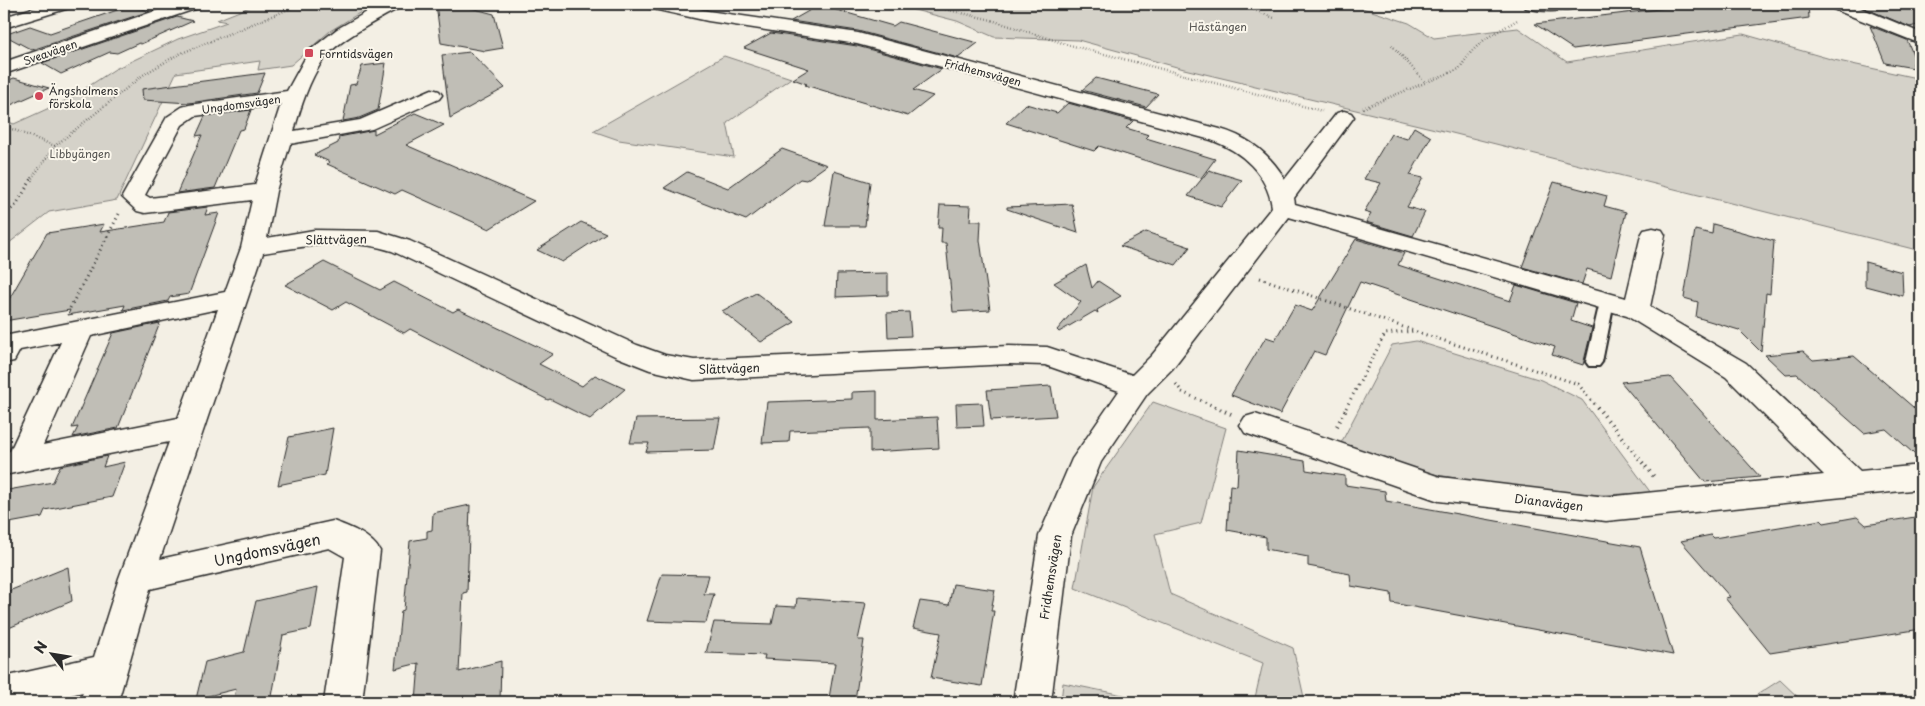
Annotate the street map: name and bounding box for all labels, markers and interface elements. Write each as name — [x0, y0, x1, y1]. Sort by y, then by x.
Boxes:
park label: Hästängen — [1189, 18, 1247, 35]
street label: Sveavägen — [21, 35, 79, 69]
place label: Forntidsvägen — [319, 45, 393, 62]
marker: Forntidsvägen — [303, 47, 315, 59]
street label: Fridhemsvägen — [943, 54, 1023, 90]
place label: Ängsholmens förskola — [49, 82, 118, 112]
marker: Ängsholmens förskola — [33, 90, 45, 102]
street label: Ungdomsvägen — [200, 90, 282, 118]
park label: Libbyängen — [50, 145, 110, 162]
street label: Slättvägen — [305, 229, 367, 249]
street label: Slättvägen — [698, 358, 760, 378]
street label: Dianavägen — [1514, 489, 1584, 515]
street label: Ungdomsvägen — [211, 526, 323, 572]
street label: Fridhemsvägen — [1034, 533, 1066, 621]
north arrow — [28, 628, 78, 678]
text: N — [29, 637, 52, 657]

